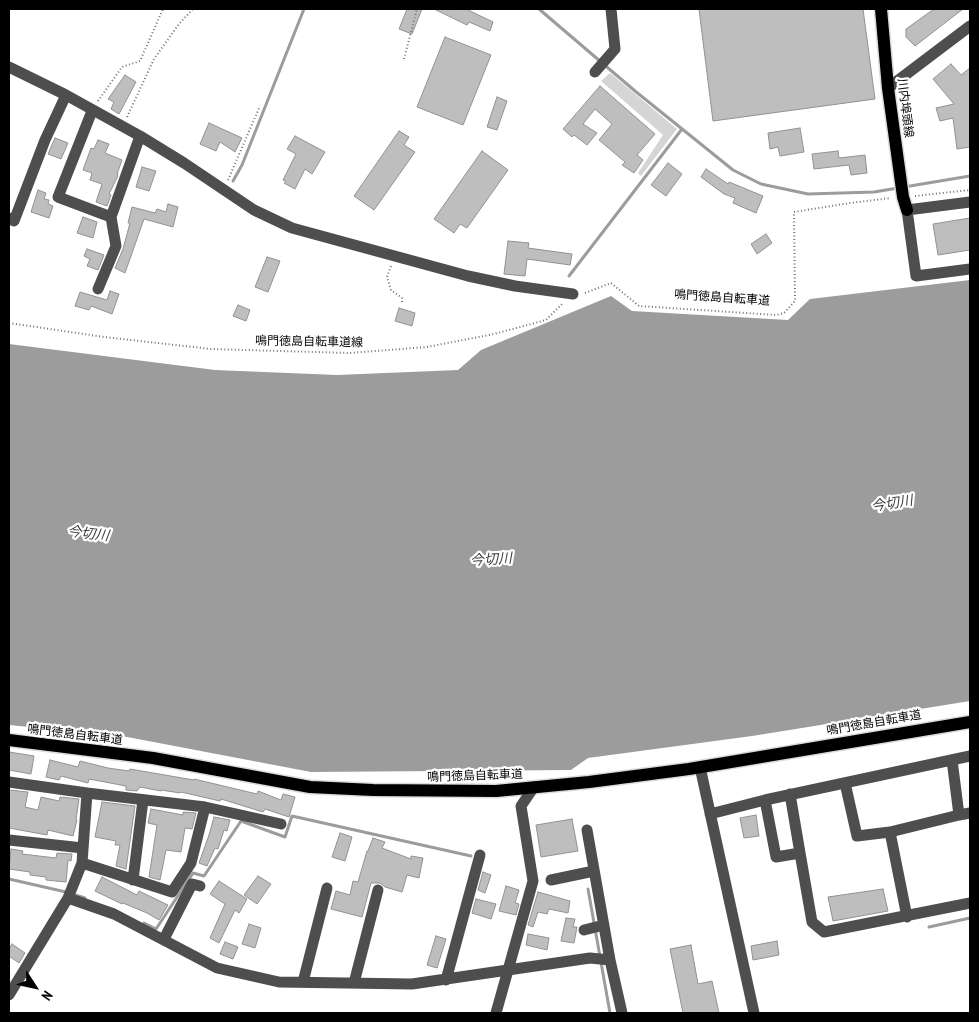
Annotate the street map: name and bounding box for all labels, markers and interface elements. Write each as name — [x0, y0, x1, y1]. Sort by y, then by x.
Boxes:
street label: 川内埠頭線 — [894, 77, 916, 139]
street label: 鳴門徳島自転車道 — [674, 287, 770, 309]
street label: 鳴門徳島自転車道線 — [255, 334, 363, 350]
water label: 今切川 — [870, 492, 914, 516]
water label: 今切川 — [66, 523, 110, 545]
water label: 今切川 — [469, 550, 513, 570]
street label: 鳴門徳島自転車道 — [825, 708, 923, 738]
street label: 鳴門徳島自転車道 — [26, 722, 124, 748]
street label: 鳴門徳島自転車道 — [427, 767, 523, 785]
north arrow — [10, 962, 60, 1012]
text: N — [38, 987, 57, 1004]

